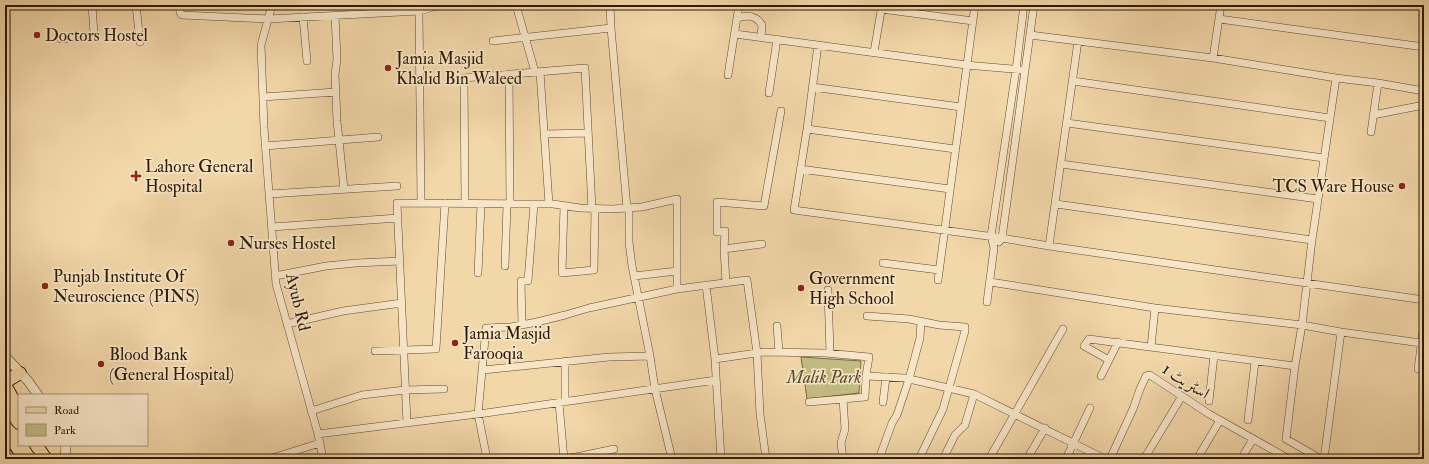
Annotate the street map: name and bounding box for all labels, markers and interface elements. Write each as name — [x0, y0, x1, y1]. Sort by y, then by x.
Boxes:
place label: Doctors Hostel — [45, 25, 149, 46]
marker: Doctors Hostel — [32, 30, 42, 40]
place label: Jamia Masjid Khalid Bin Waleed — [395, 48, 523, 89]
marker: Jamia Masjid Khalid Bin Waleed — [383, 63, 393, 73]
place label: Lahore General Hospital — [145, 156, 254, 198]
marker: Lahore General Hospital — [130, 170, 142, 182]
place label: TCS Ware House — [1273, 176, 1394, 197]
marker: TCS Ware House — [1397, 181, 1407, 191]
place label: Nurses Hostel — [239, 233, 337, 254]
marker: Nurses Hostel — [226, 238, 236, 248]
place label: Punjab Institute Of Neuroscience (PINS) — [53, 266, 199, 307]
place label: Government High School — [809, 268, 896, 309]
street label: Ayub Rd — [280, 270, 315, 334]
marker: Punjab Institute Of Neuroscience (PINS) — [40, 281, 50, 291]
marker: Government High School — [796, 283, 806, 293]
place label: Jamia Masjid Farooqia — [462, 323, 551, 364]
marker: Jamia Masjid Farooqia — [450, 338, 460, 348]
place label: Blood Bank (General Hospital) — [109, 344, 234, 386]
street label: اسٹریٹ 1 — [1159, 358, 1214, 404]
marker: Blood Bank (General Hospital) — [96, 359, 106, 369]
park label: Malik Park — [786, 367, 861, 388]
legend — [18, 394, 148, 446]
text: Road — [54, 403, 79, 418]
text: Park — [54, 423, 76, 438]

